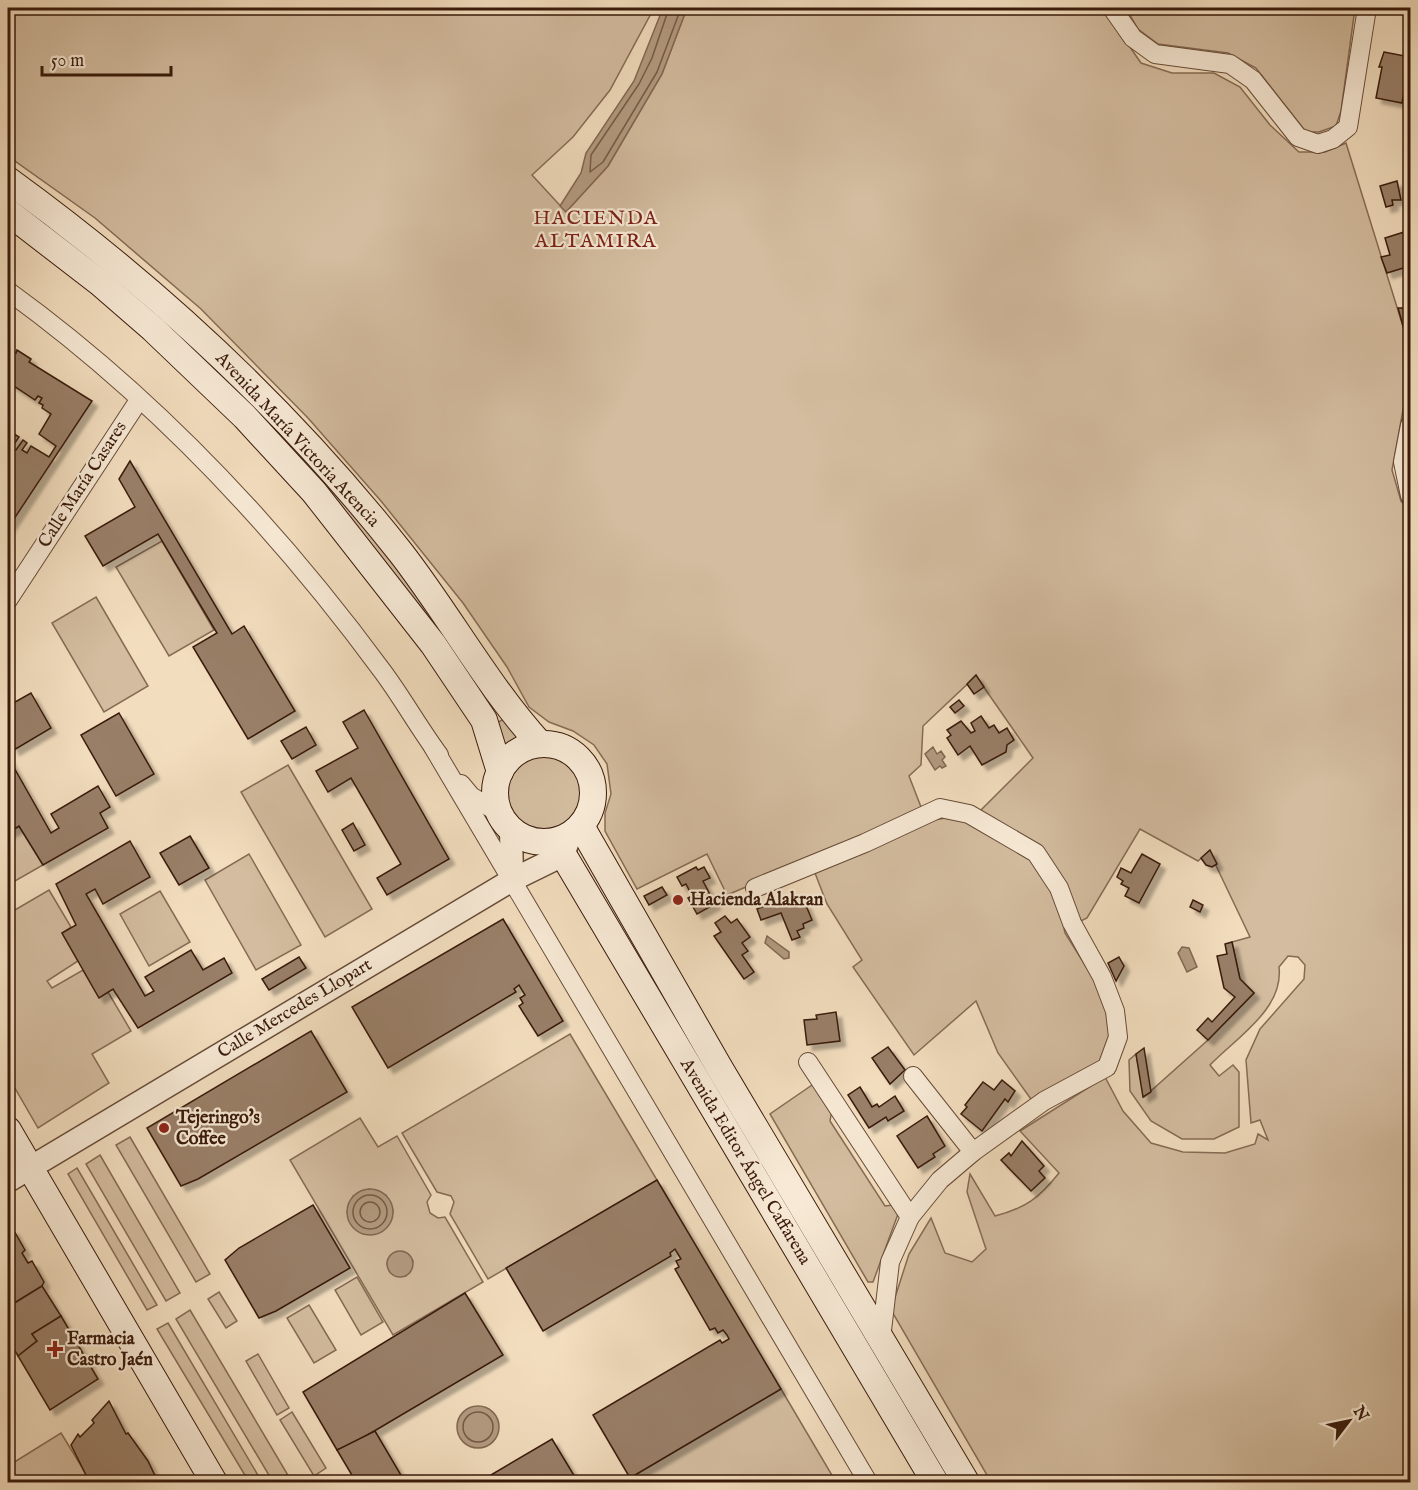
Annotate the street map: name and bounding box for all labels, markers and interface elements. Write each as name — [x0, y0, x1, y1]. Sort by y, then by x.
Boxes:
scale bar — [42, 39, 171, 77]
text: 50 m — [51, 50, 84, 73]
district label: HACIENDA ALTAMIRA — [533, 206, 659, 254]
street label: Avenida María Victoria Atencia — [209, 347, 384, 533]
street label: Calle María Casares — [33, 417, 133, 553]
place label: Hacienda Alakran — [690, 889, 824, 912]
marker: Hacienda Alakran — [671, 893, 685, 907]
street label: Calle Mercedes Llopart — [214, 954, 376, 1064]
street label: Avenida Editor Ángel Caffarena — [674, 1053, 818, 1270]
place label: Tejeringo's Coffee — [175, 1107, 261, 1151]
marker: Tejeringo's Coffee — [157, 1121, 171, 1135]
place label: Farmacia Castro Jaén — [67, 1328, 153, 1372]
marker: Farmacia Castro Jaén — [48, 1342, 62, 1356]
north arrow — [1319, 1391, 1379, 1451]
text: N — [1347, 1402, 1372, 1425]

